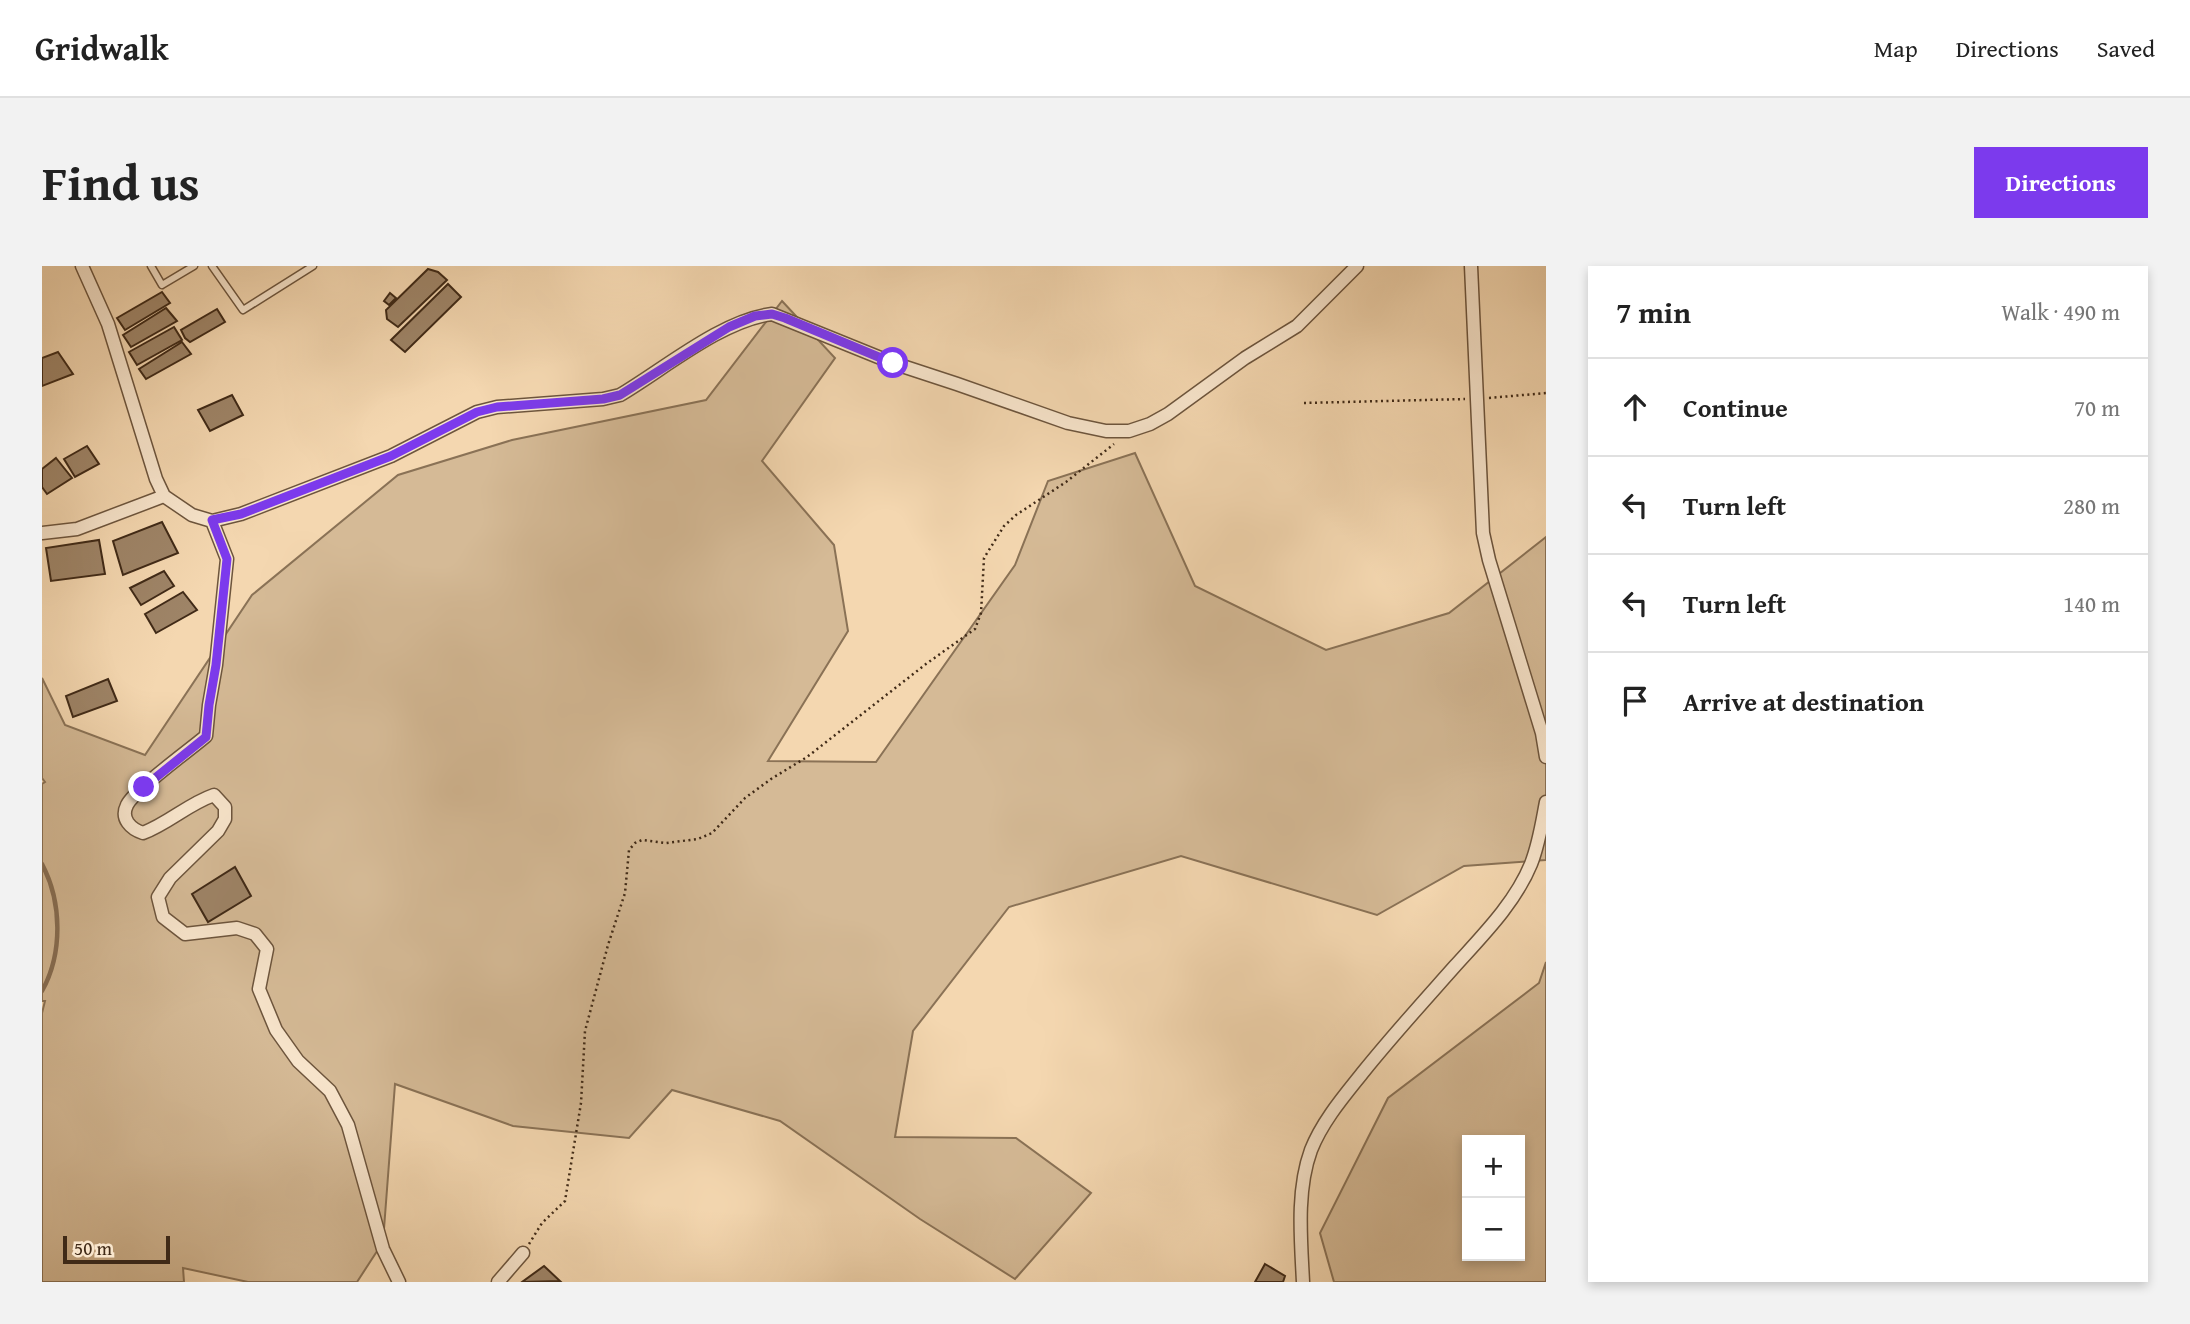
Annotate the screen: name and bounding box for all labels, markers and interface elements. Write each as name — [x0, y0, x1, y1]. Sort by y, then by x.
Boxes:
text: Gridwalk — [35, 24, 169, 72]
text: Map — [1874, 31, 1918, 66]
text: Directions — [1956, 31, 2059, 66]
text: Saved — [2097, 31, 2155, 66]
text: Find us — [42, 146, 200, 218]
button: Directions — [1974, 147, 2148, 218]
text: 7 min — [1616, 290, 1691, 334]
text: Walk · 490 m — [2001, 295, 2120, 328]
route start — [877, 347, 908, 378]
icon: ahead — [1616, 388, 1654, 426]
text: Continue — [1683, 388, 1788, 427]
text: 70 m — [2074, 391, 2120, 424]
icon: left — [1616, 486, 1654, 524]
text: Turn left — [1683, 486, 1786, 525]
text: 280 m — [2063, 489, 2120, 522]
icon: left — [1616, 584, 1654, 622]
text: Turn left — [1683, 584, 1786, 623]
text: 140 m — [2063, 587, 2120, 620]
icon: arrive — [1616, 682, 1654, 720]
text: Arrive at destination — [1683, 682, 1924, 721]
route end — [128, 771, 159, 802]
map controls — [1462, 1135, 1525, 1261]
button: + — [1462, 1135, 1525, 1198]
button: − — [1462, 1198, 1525, 1261]
scale bar — [63, 1233, 170, 1265]
text: 50 m — [74, 1234, 112, 1262]

